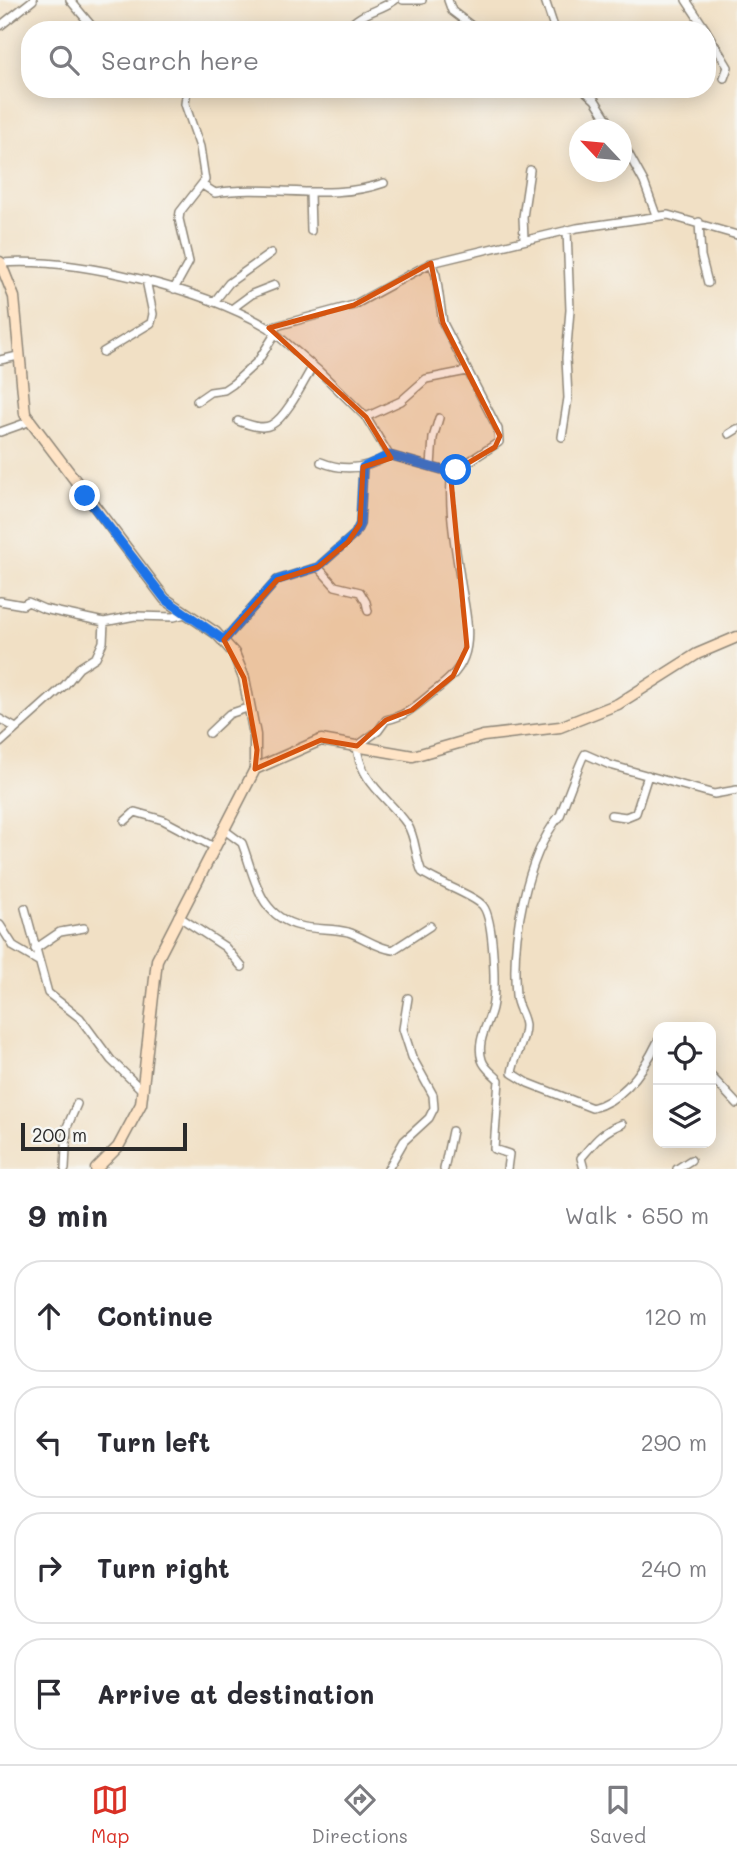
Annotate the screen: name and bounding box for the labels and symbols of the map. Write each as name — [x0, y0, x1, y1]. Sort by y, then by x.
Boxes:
north arrow — [569, 119, 632, 182]
route start — [440, 454, 471, 485]
route end — [69, 480, 100, 511]
scale bar — [21, 1120, 187, 1152]

